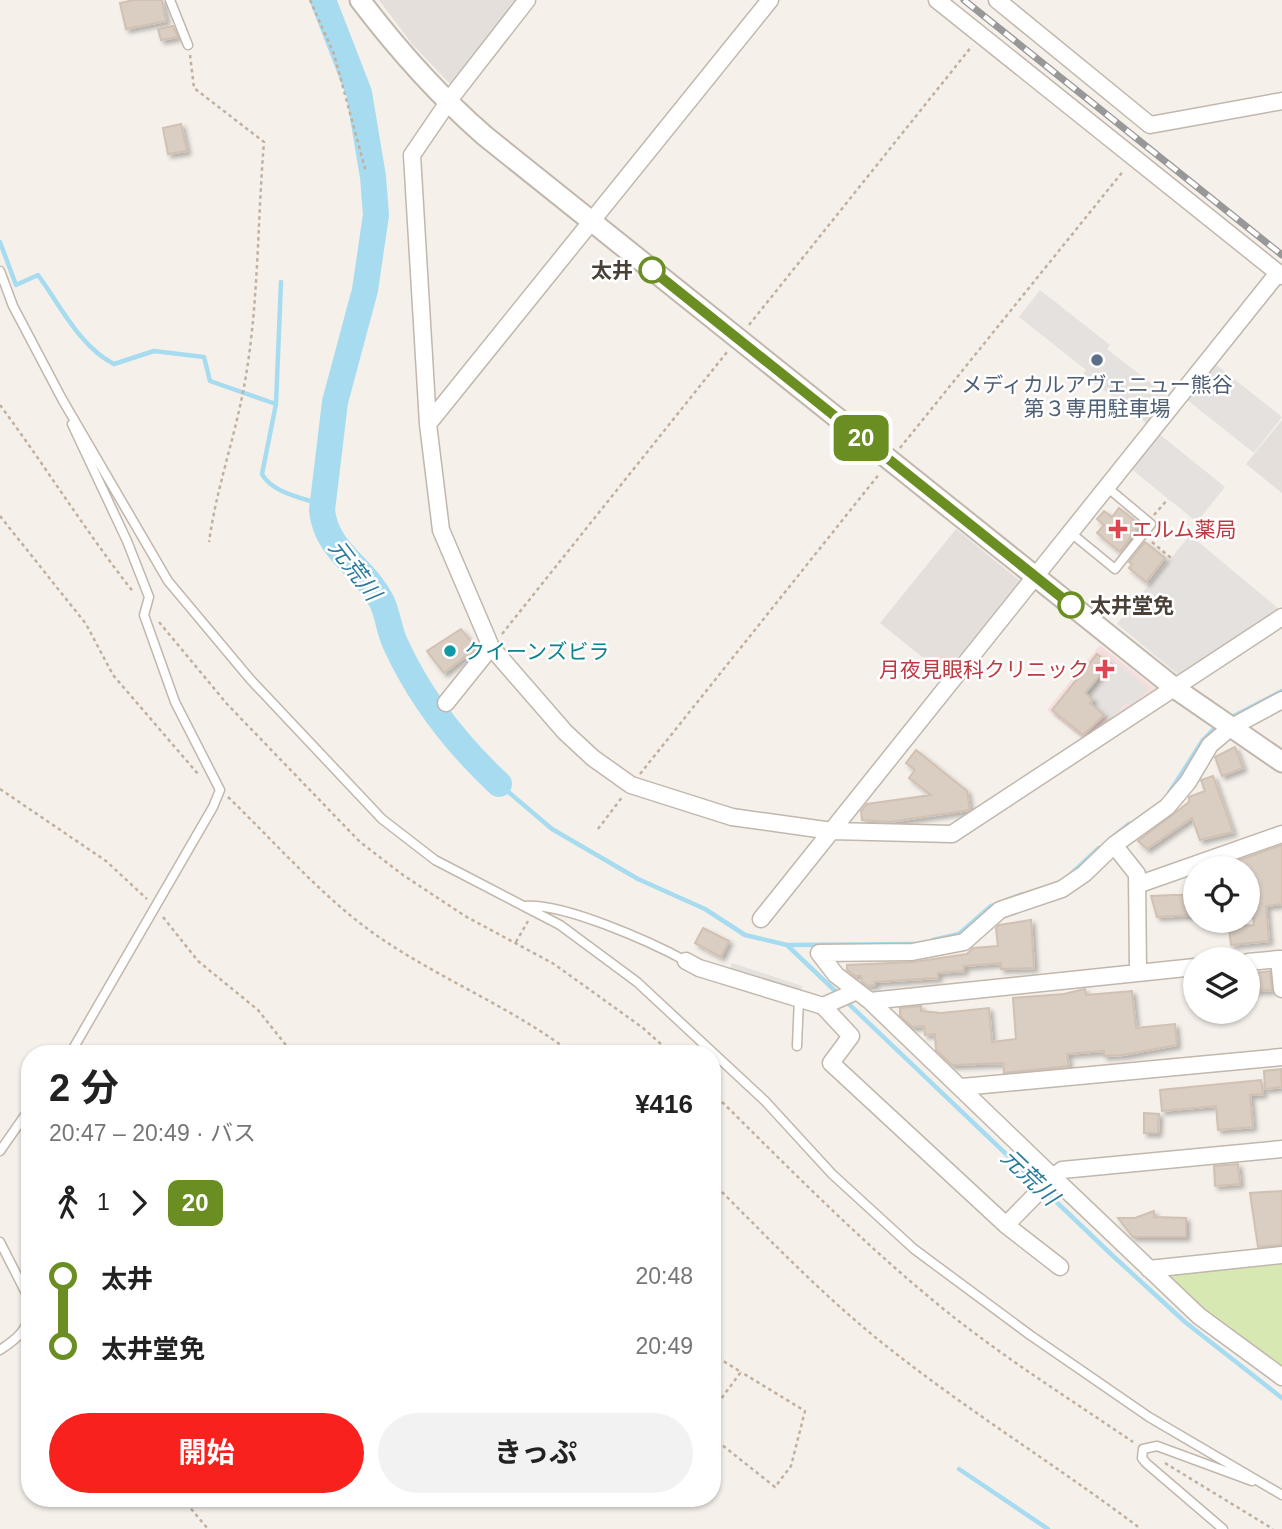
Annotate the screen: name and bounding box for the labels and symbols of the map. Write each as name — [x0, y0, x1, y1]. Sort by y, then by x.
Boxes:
marker: 太井 — [639, 257, 665, 283]
place label: 太井 — [591, 259, 633, 282]
marker: メディカルアヴェニュー熊谷 第３専用駐車場 — [1089, 352, 1105, 368]
place label: メディカルアヴェニュー熊谷 第３専用駐車場 — [961, 373, 1233, 420]
line badge: 20 — [830, 415, 892, 461]
place label: エルム薬局 — [1132, 518, 1237, 541]
marker: エルム薬局 — [1110, 521, 1126, 537]
water label: 元荒川 — [324, 535, 388, 608]
marker: 太井堂免 — [1058, 592, 1084, 618]
place label: 太井堂免 — [1090, 594, 1174, 617]
place label: クイーンズビラ — [464, 640, 610, 663]
marker: クイーンズビラ — [442, 643, 458, 659]
place label: 月夜見眼科クリニック — [879, 658, 1089, 681]
marker: 月夜見眼科クリニック — [1095, 659, 1115, 679]
water label: 元荒川 — [996, 1144, 1066, 1212]

